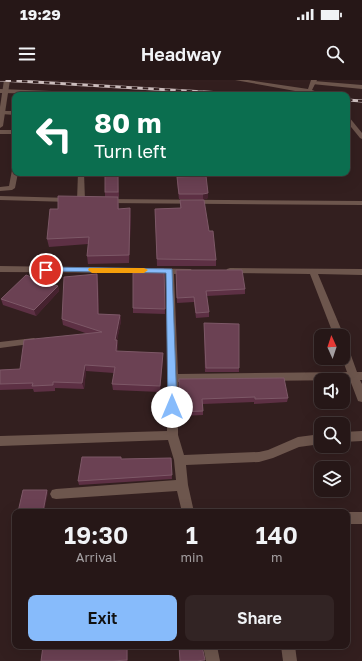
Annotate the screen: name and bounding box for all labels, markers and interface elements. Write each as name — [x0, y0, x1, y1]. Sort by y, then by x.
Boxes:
text: 19:29 — [20, 5, 61, 23]
icon: menu — [16, 43, 38, 65]
text: Headway — [141, 43, 221, 65]
icon: search — [324, 43, 346, 65]
text: 80 m — [94, 106, 162, 139]
icon: left — [28, 108, 80, 160]
text: Turn left — [94, 140, 167, 162]
pin — [29, 253, 63, 287]
icon: arrive — [35, 259, 57, 281]
north arrow — [314, 329, 350, 365]
map controls — [314, 329, 350, 497]
button: sound — [314, 373, 350, 409]
position arrow — [151, 386, 193, 428]
button: search — [314, 417, 350, 453]
button: layers — [314, 461, 350, 497]
text: 19:30 — [64, 520, 128, 549]
text: 1 — [186, 520, 198, 549]
text: 140 — [255, 520, 298, 549]
text: Arrival — [76, 549, 117, 565]
text: min — [180, 549, 203, 565]
text: m — [271, 549, 282, 565]
button: Exit — [28, 595, 177, 641]
button: Share — [185, 595, 334, 641]

